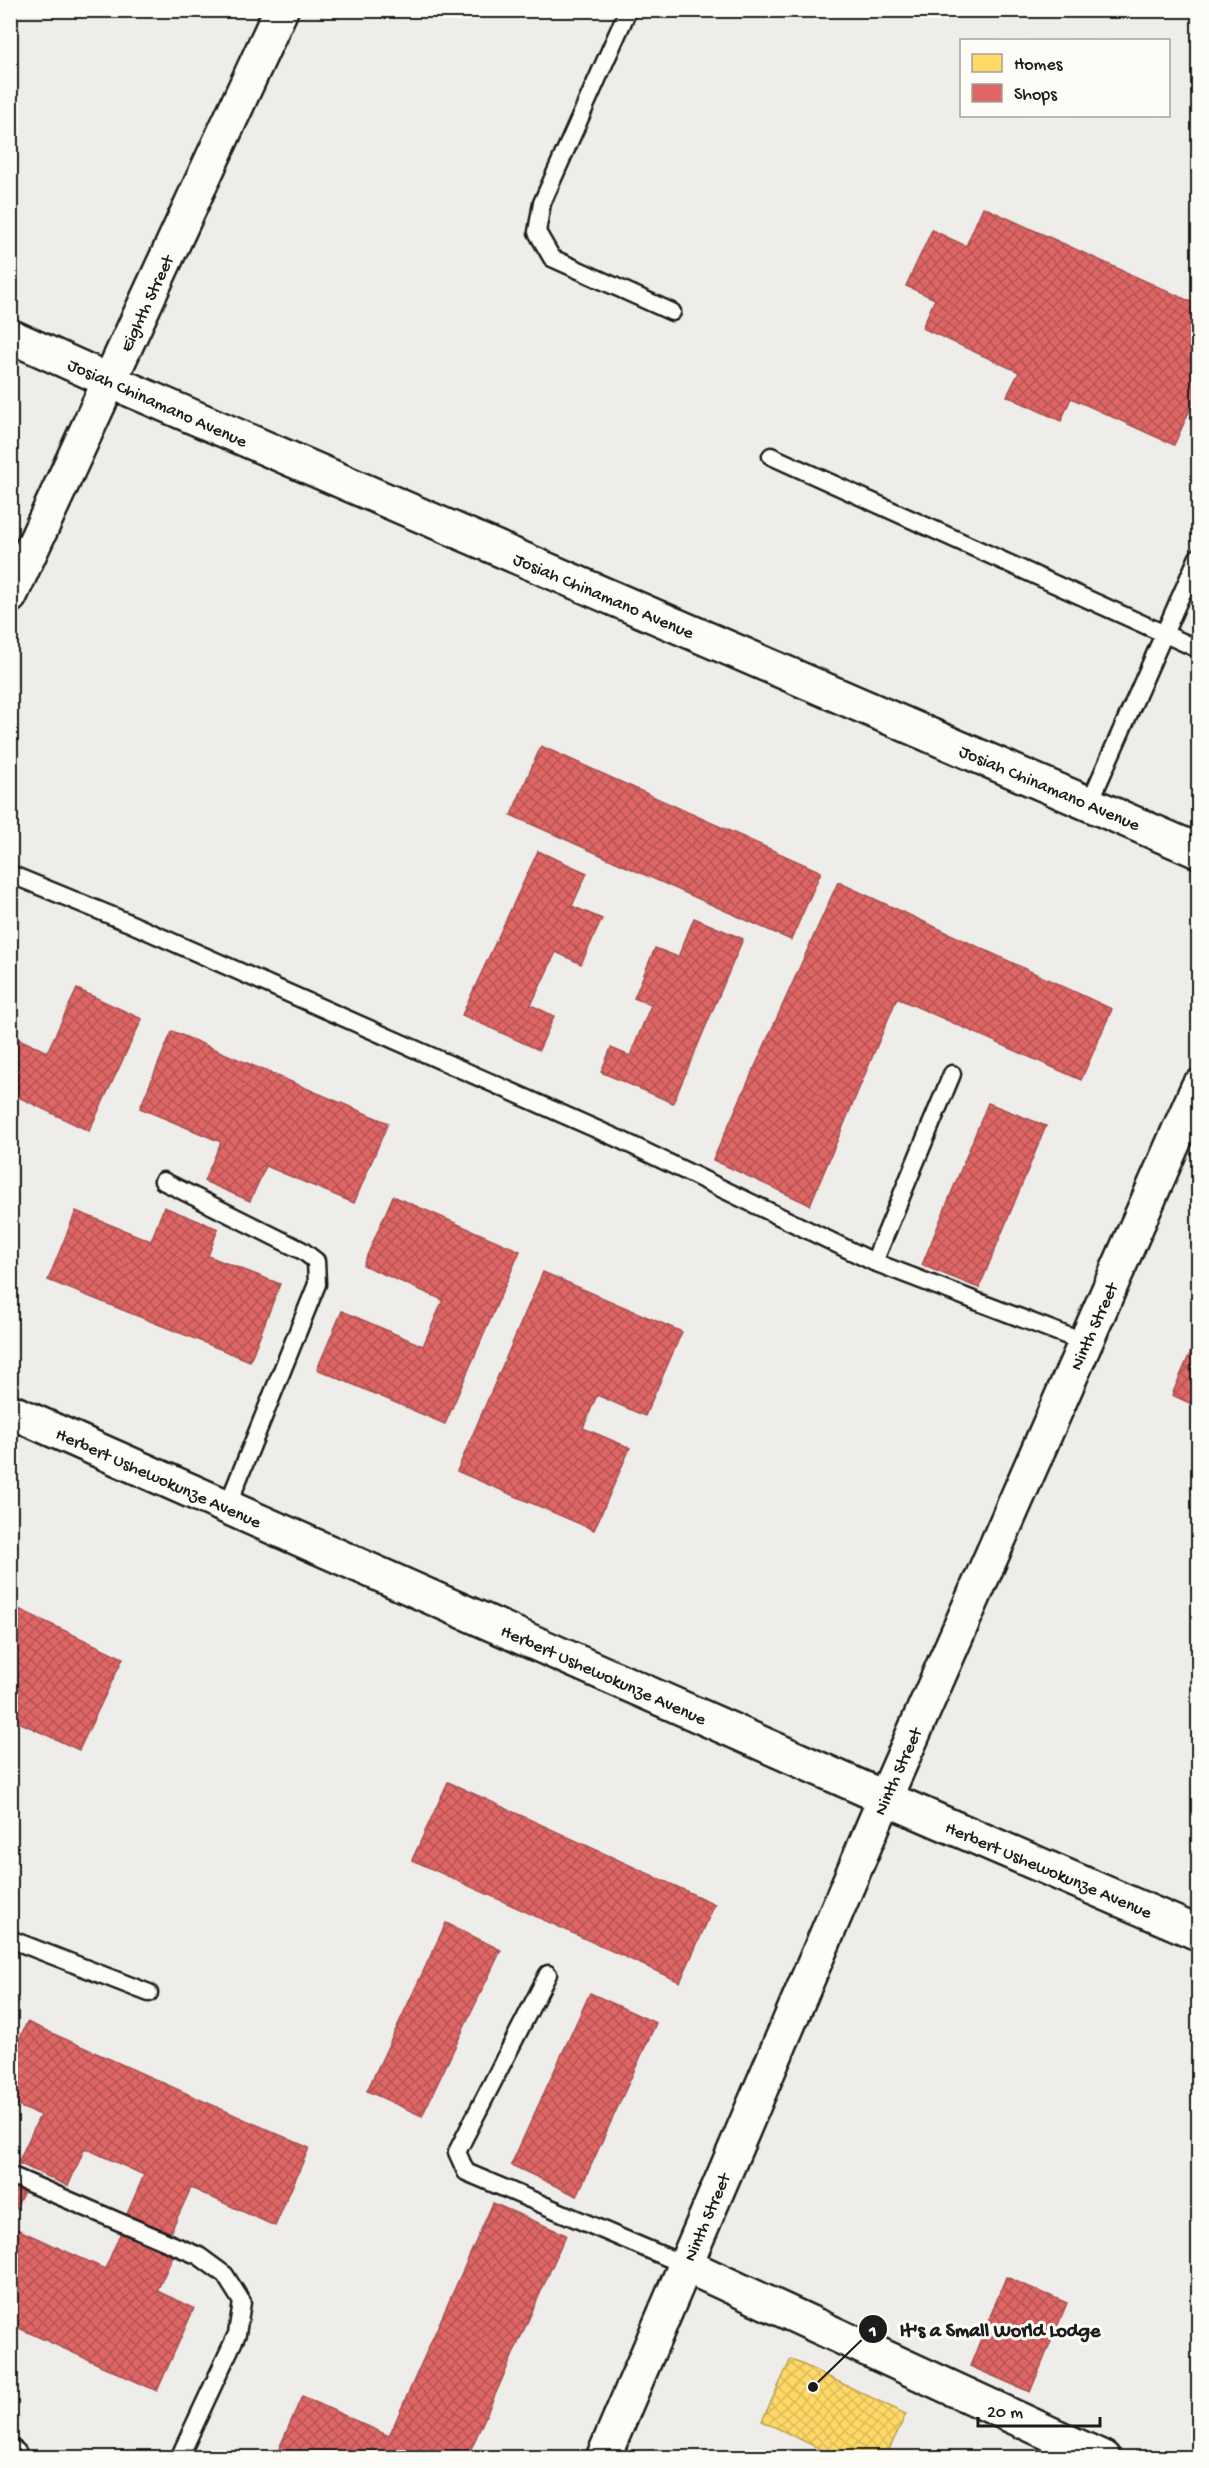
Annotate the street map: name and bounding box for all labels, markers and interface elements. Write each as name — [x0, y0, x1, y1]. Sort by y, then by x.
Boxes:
legend — [960, 39, 1170, 117]
text: Homes — [1014, 55, 1064, 76]
text: Shops — [1014, 85, 1058, 106]
street label: Eighth Street — [117, 251, 181, 356]
street label: Josiah Chinamano Avenue — [64, 355, 251, 454]
street label: Josiah Chinamano Avenue — [510, 550, 697, 645]
street label: Josiah Chinamano Avenue — [956, 742, 1143, 837]
street label: Ninth Street — [1067, 1279, 1125, 1374]
street label: Herbert Ushewokunze Avenue — [52, 1424, 265, 1534]
street label: Herbert Ushewokunze Avenue — [497, 1621, 710, 1731]
street label: Ninth Street — [871, 1724, 929, 1819]
street label: Herbert Ushewokunze Avenue — [941, 1818, 1155, 1925]
street label: Ninth Street — [680, 2169, 737, 2265]
callout: It's a Small World Lodge — [858, 2310, 1112, 2348]
text: It's a Small World Lodge — [900, 2321, 1101, 2344]
text: 1 — [868, 2322, 877, 2343]
scale bar — [978, 2390, 1100, 2428]
text: 20 m — [987, 2403, 1023, 2424]

